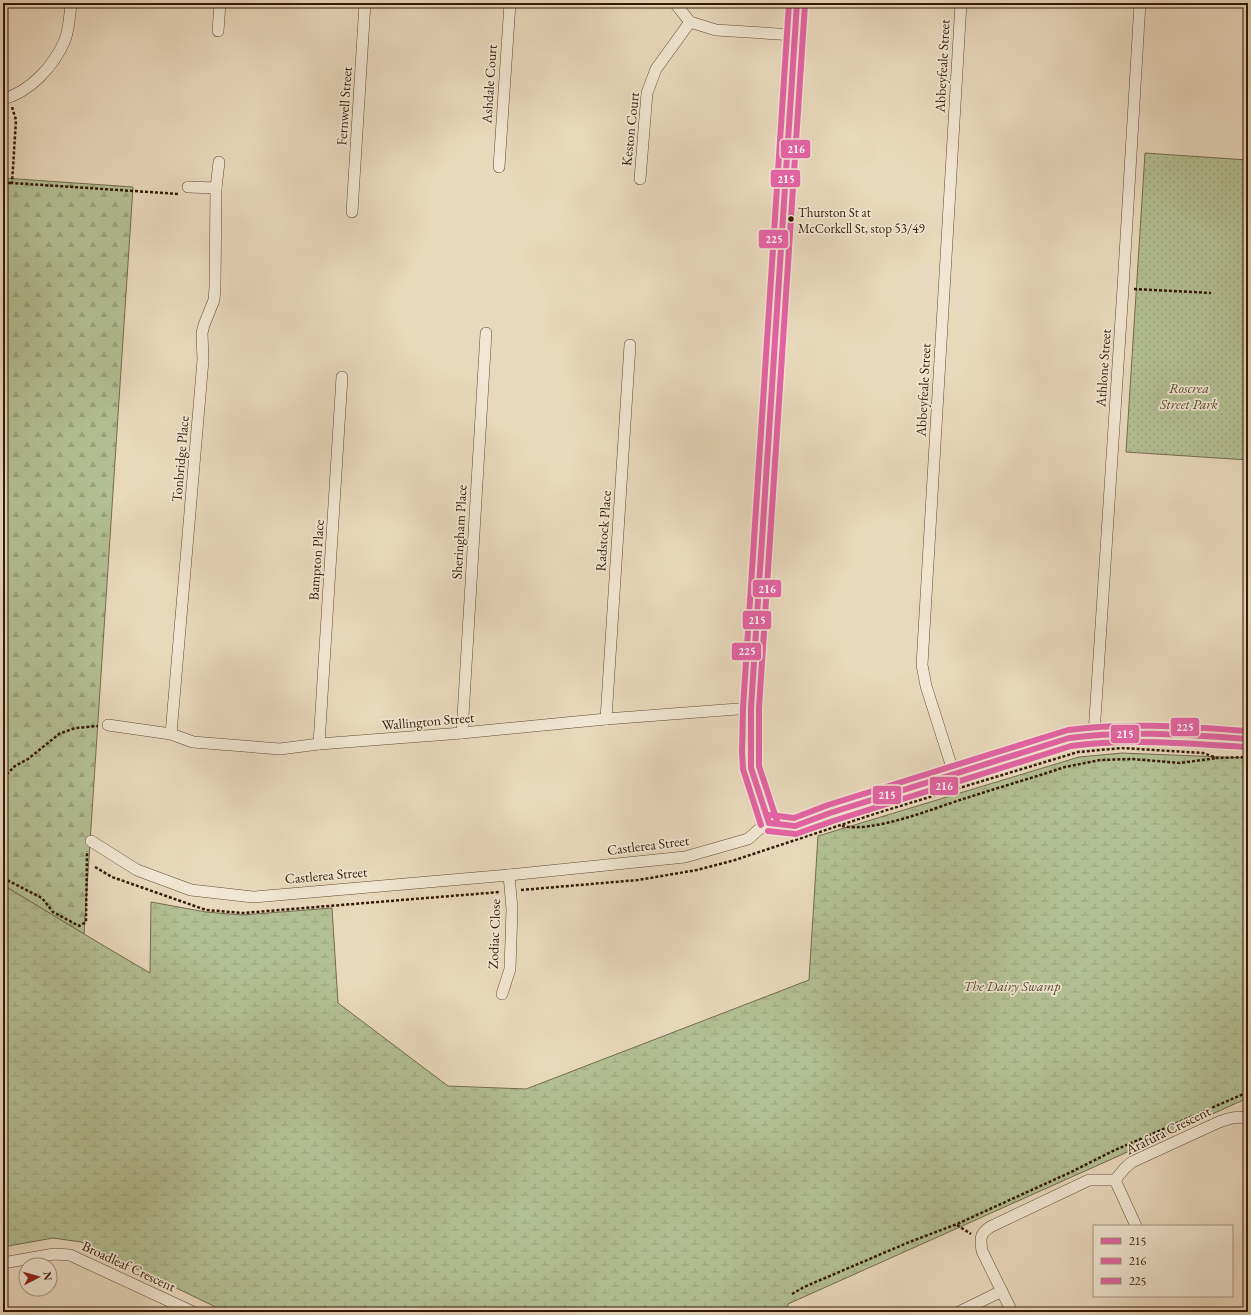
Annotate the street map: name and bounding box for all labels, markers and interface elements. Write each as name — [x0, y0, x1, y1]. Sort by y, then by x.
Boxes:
street label: Abbeyfeale Street — [931, 18, 953, 114]
street label: Ashdale Court — [477, 43, 501, 125]
street label: Fernwell Street — [332, 65, 356, 146]
street label: Keston Court — [617, 90, 643, 167]
line badge: 216 — [780, 139, 811, 159]
text: 216 — [787, 142, 805, 156]
line badge: 215 — [770, 169, 801, 188]
text: 215 — [777, 172, 795, 186]
place label: Thurston St at McCorkell St, stop 53/49 — [798, 204, 925, 237]
marker: Thurston St at McCorkell St, stop 53/49 — [786, 214, 796, 224]
line badge: 225 — [758, 229, 789, 249]
text: 225 — [765, 232, 783, 246]
street label: Athlone Street — [1091, 328, 1115, 409]
street label: Abbeyfeale Street — [912, 342, 934, 438]
park label: Roscrea Street Park — [1159, 379, 1219, 413]
street label: Tonbridge Place — [167, 415, 193, 503]
street label: Sheringham Place — [448, 484, 470, 580]
street label: Radstock Place — [591, 489, 615, 572]
street label: Bampton Place — [304, 518, 328, 601]
line badge: 216 — [752, 579, 782, 598]
text: 216 — [758, 582, 776, 596]
line badge: 215 — [742, 610, 772, 630]
text: 215 — [748, 613, 766, 627]
line badge: 225 — [731, 642, 762, 661]
text: 225 — [738, 644, 756, 658]
street label: Wallington Street — [381, 708, 476, 734]
line badge: 225 — [1170, 717, 1200, 737]
text: 225 — [1176, 720, 1194, 734]
line badge: 215 — [1110, 724, 1140, 744]
text: 215 — [1116, 727, 1134, 741]
line badge: 216 — [929, 776, 959, 796]
text: 216 — [935, 779, 953, 793]
line badge: 215 — [872, 785, 902, 805]
text: 215 — [878, 788, 896, 802]
street label: Castlerea Street — [606, 831, 691, 859]
street label: Castlerea Street — [284, 862, 368, 888]
street label: Zodiac Close — [484, 898, 504, 969]
park label: The Dairy Swamp — [964, 977, 1060, 995]
street label: Arafura Crescent — [1122, 1101, 1214, 1159]
legend — [1093, 1225, 1233, 1297]
text: 215 — [1129, 1233, 1147, 1249]
street label: Broadleaf Crescent — [79, 1236, 179, 1296]
text: 216 — [1129, 1253, 1147, 1269]
north arrow — [18, 1257, 58, 1297]
text: N — [41, 1271, 55, 1281]
text: 225 — [1129, 1273, 1147, 1289]

